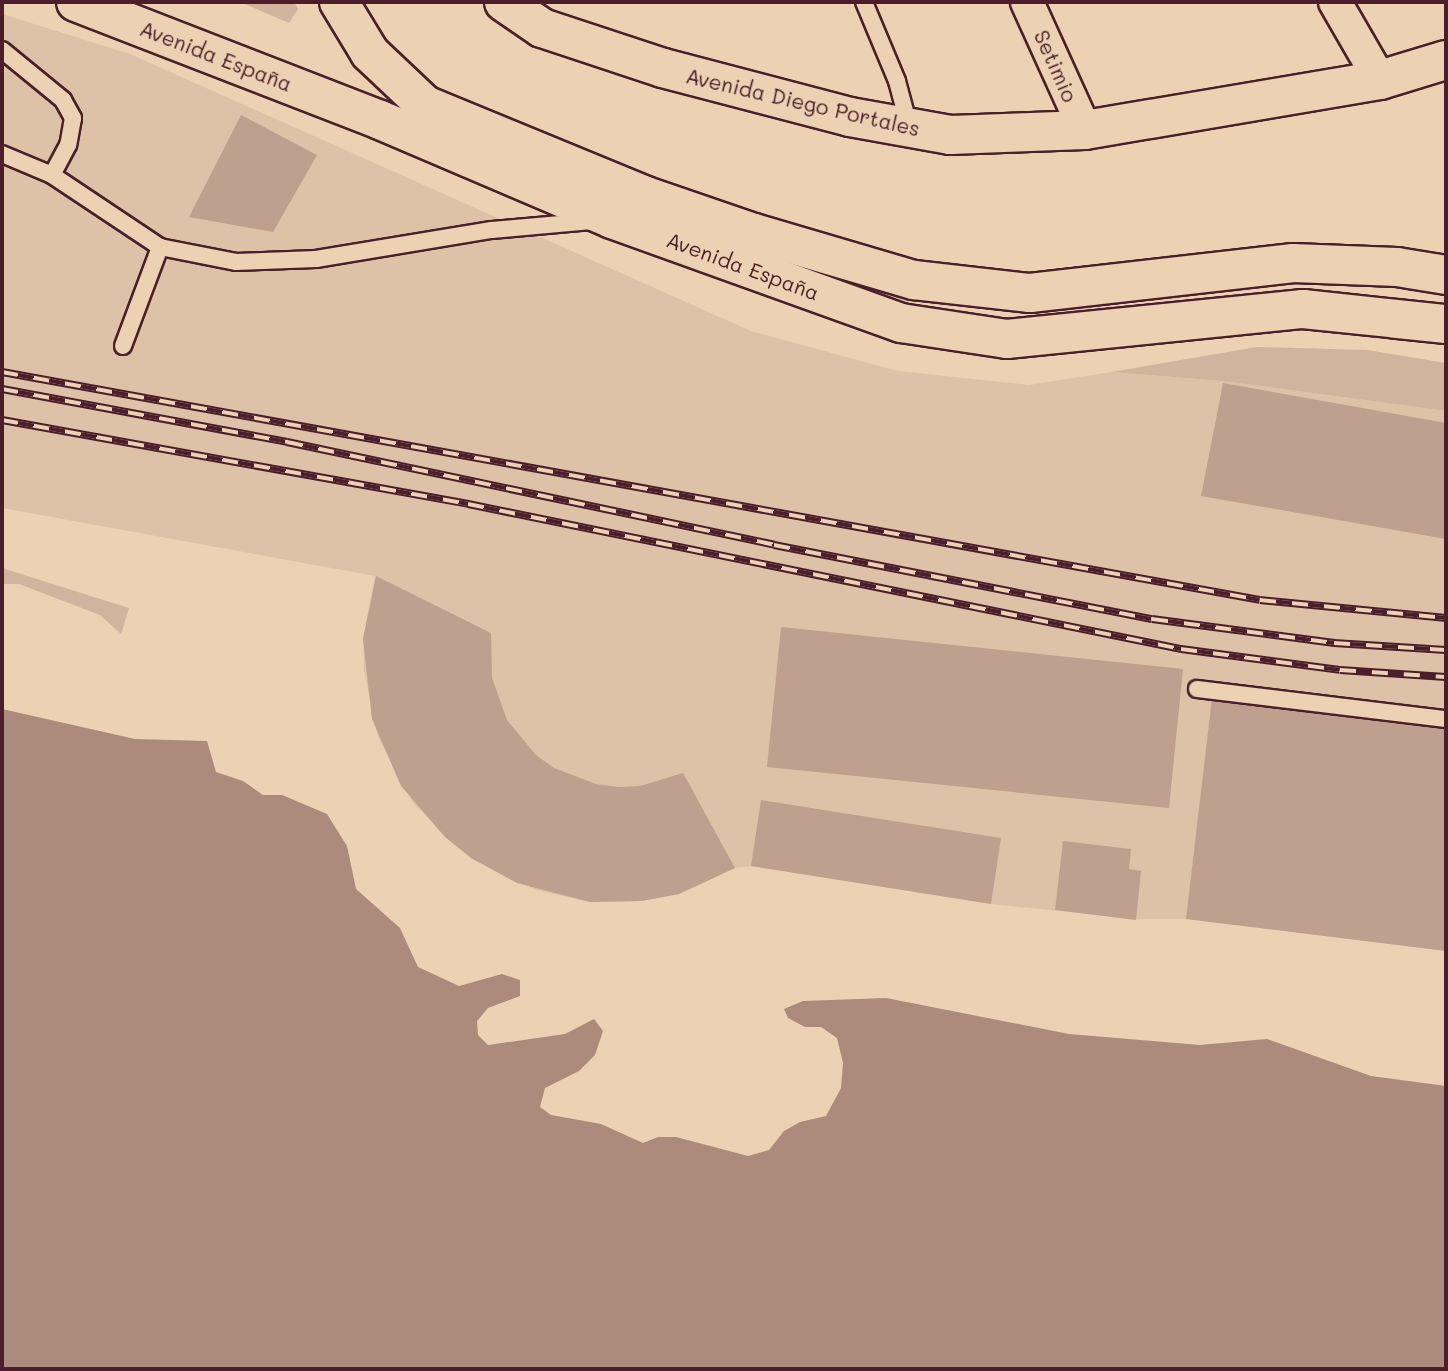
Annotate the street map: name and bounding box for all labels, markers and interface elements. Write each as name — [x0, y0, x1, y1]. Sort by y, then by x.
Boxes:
street label: Avenida España — [136, 15, 296, 97]
street label: Setimio — [1029, 26, 1083, 106]
street label: Avenida Diego Portales — [683, 63, 923, 141]
street label: Avenida España — [663, 227, 823, 305]

